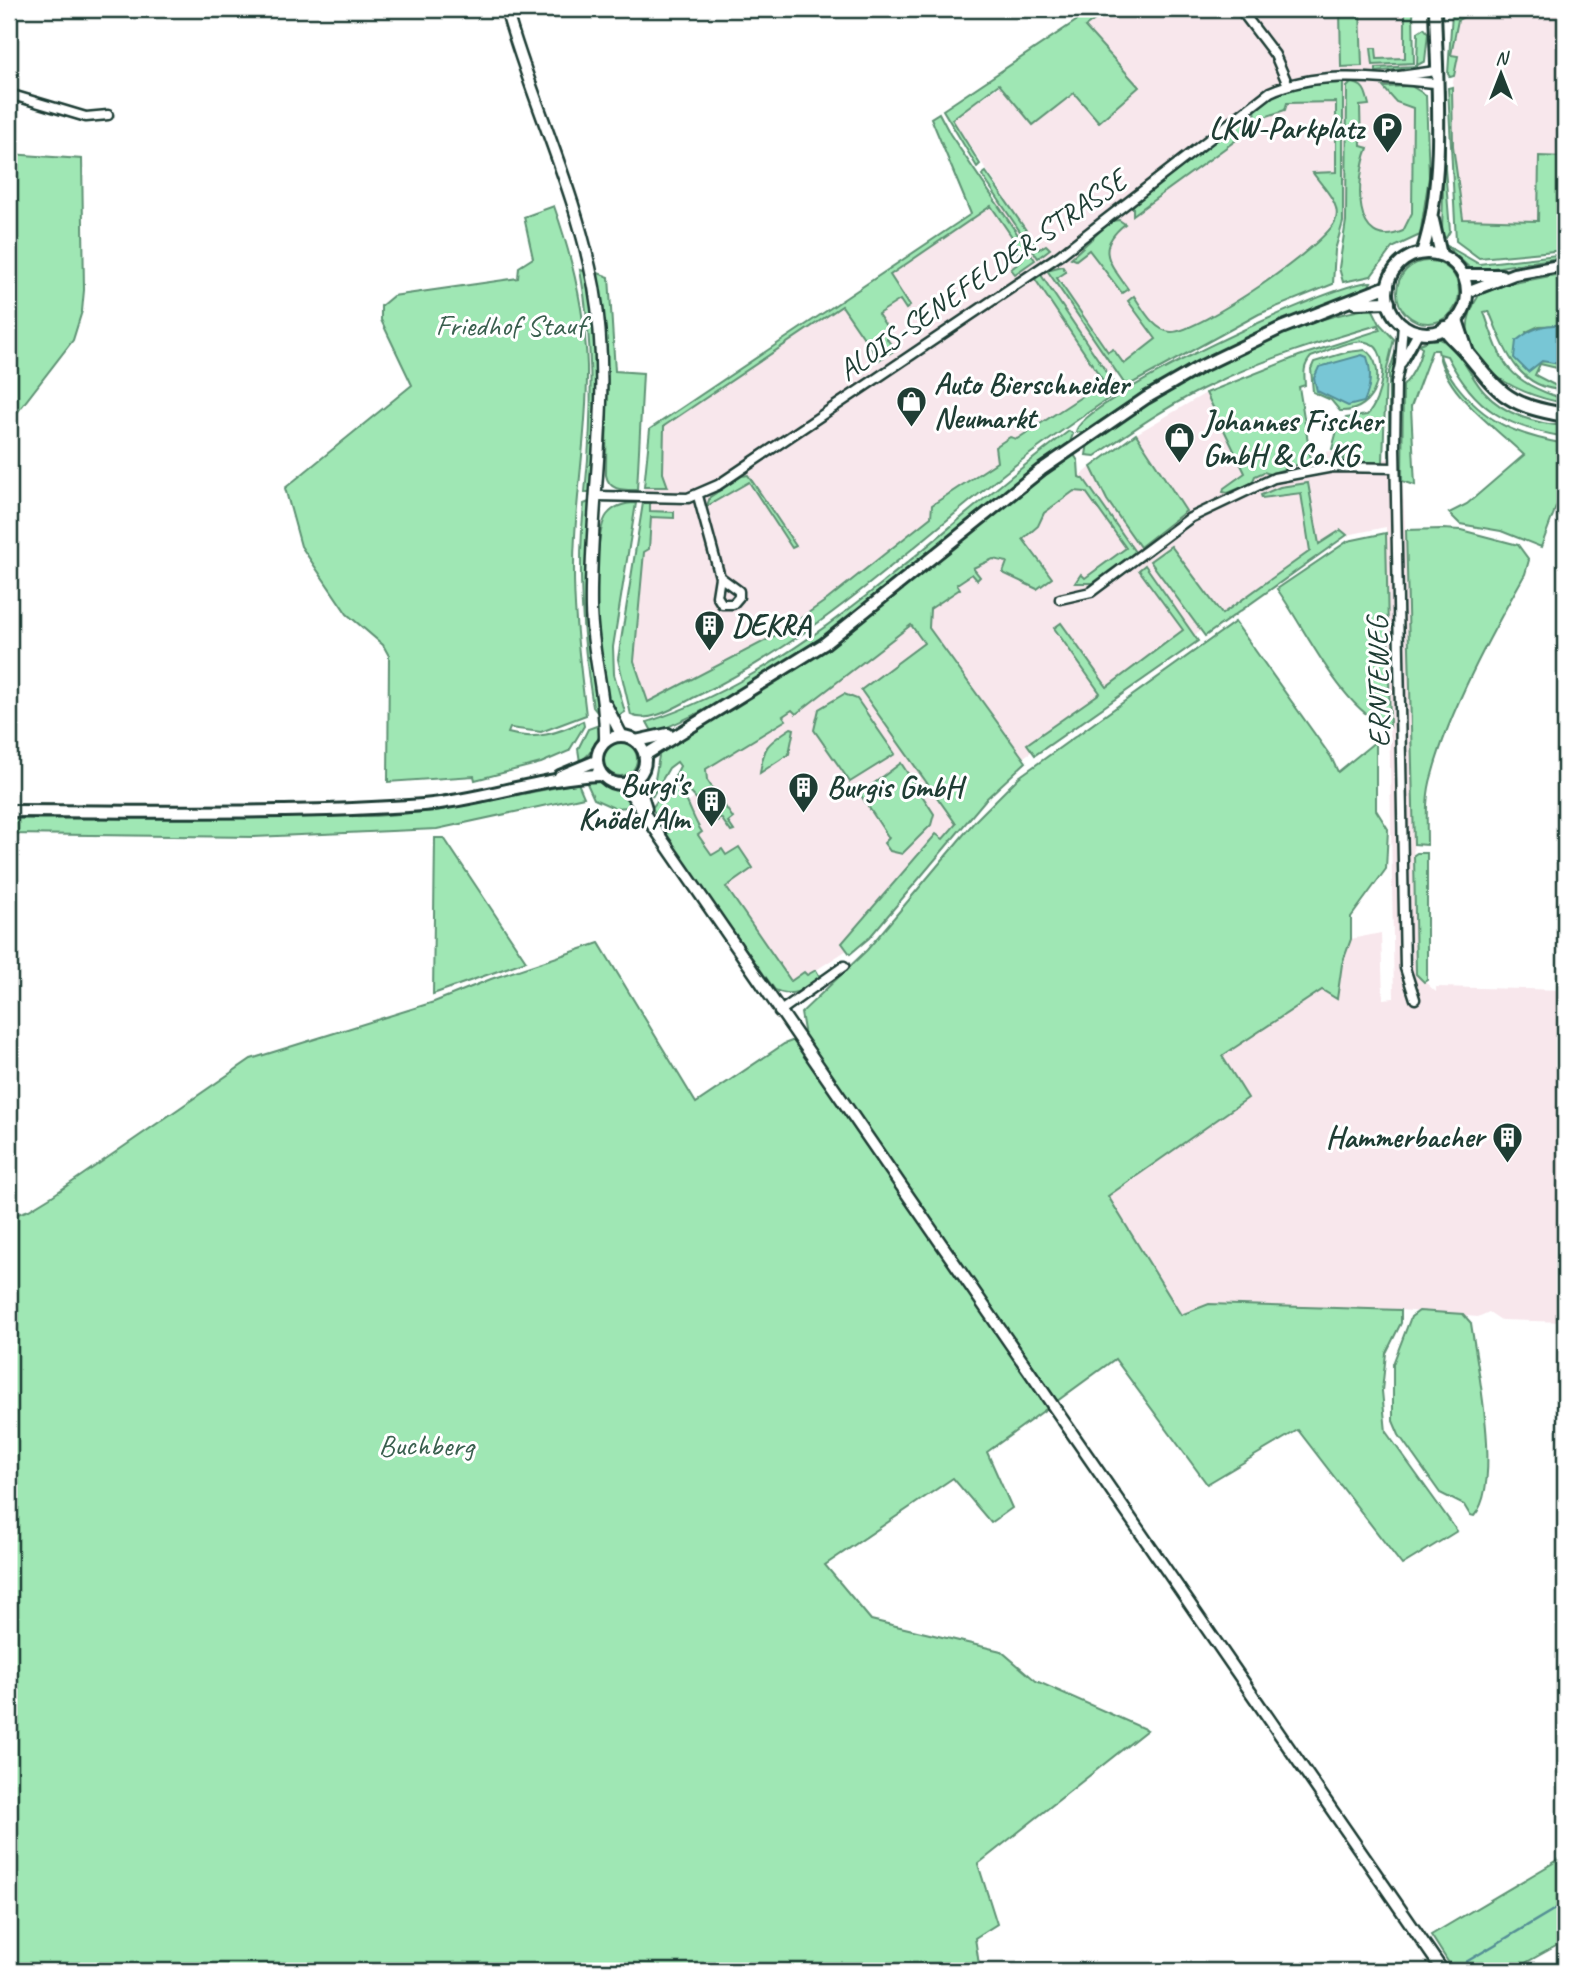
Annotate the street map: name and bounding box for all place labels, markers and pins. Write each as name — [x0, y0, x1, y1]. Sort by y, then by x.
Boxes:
place label: LKW-Parkplatz — [1209, 109, 1367, 147]
parking icon: LKW-Parkplatz — [1370, 111, 1404, 155]
place label: Auto Bierschneider Neumarkt — [934, 365, 1132, 437]
shop icon: Auto Bierschneider Neumarkt — [894, 384, 928, 428]
place label: Johannes Fischer GmbH & Co.KG — [1201, 402, 1385, 474]
shop icon: Johannes Fischer GmbH & Co.KG — [1163, 421, 1197, 465]
place label: DEKRA — [732, 606, 812, 644]
building icon: DEKRA — [692, 608, 726, 652]
place label: Burgi's Knödel Alm — [578, 766, 692, 838]
place label: Burgis GmbH — [827, 768, 968, 806]
building icon: Burgis GmbH — [787, 770, 821, 814]
building icon: Burgi's Knödel Alm — [695, 785, 729, 829]
place label: Hammerbacher — [1326, 1118, 1487, 1156]
building icon: Hammerbacher — [1490, 1120, 1524, 1164]

